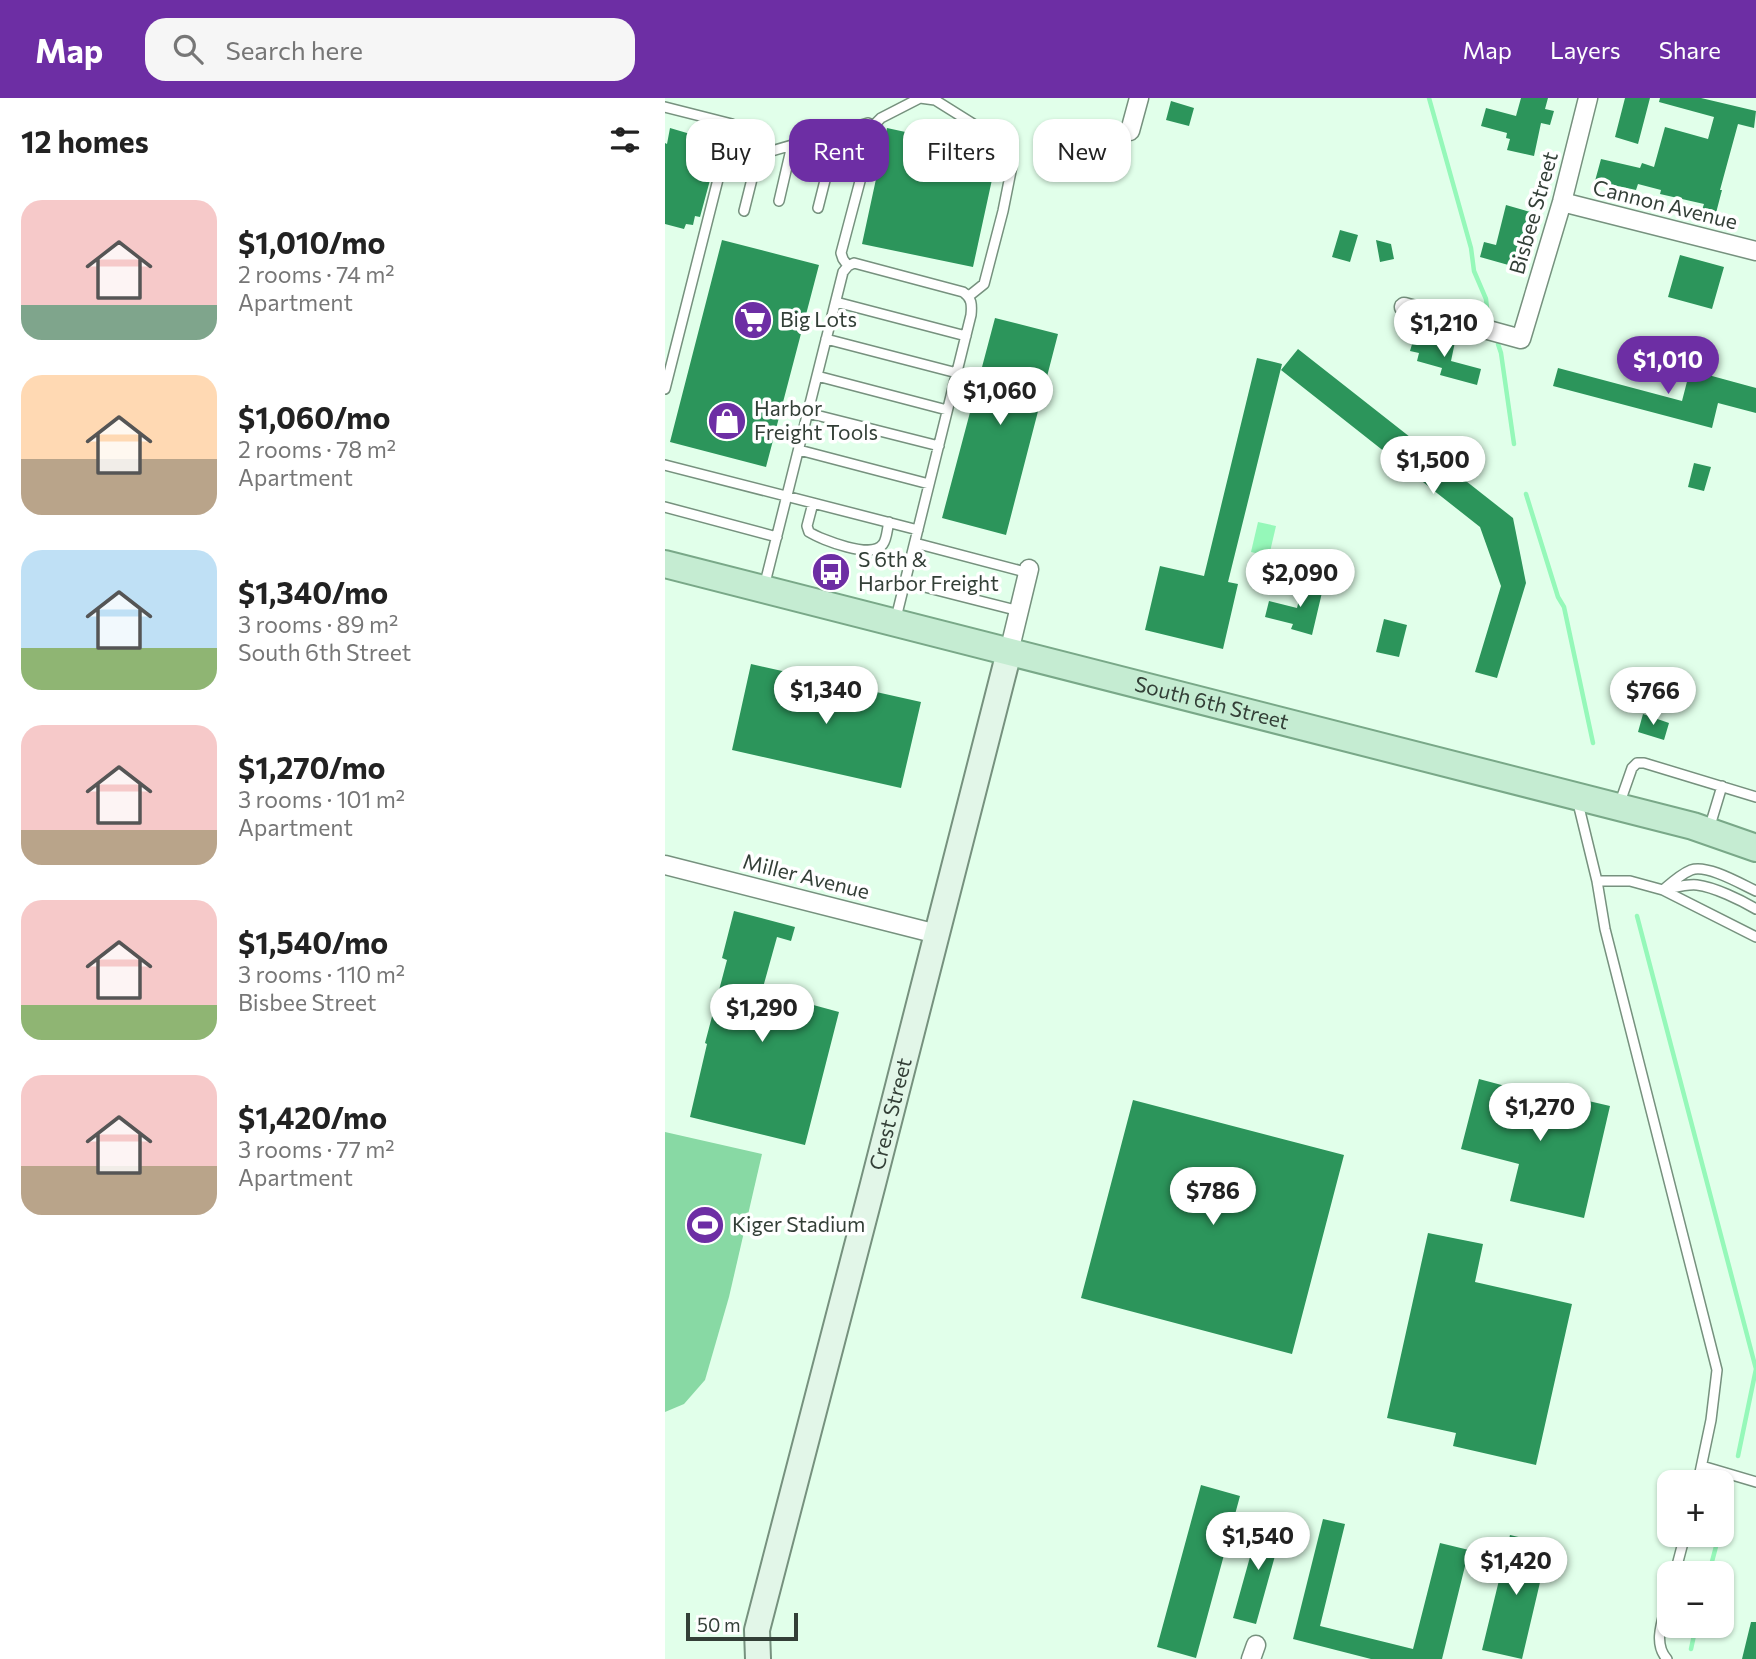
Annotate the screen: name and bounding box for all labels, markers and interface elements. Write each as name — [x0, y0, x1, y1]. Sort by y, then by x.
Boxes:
search box — [145, 18, 635, 81]
text: Map — [35, 29, 103, 70]
icon: search — [169, 30, 207, 68]
text: Search here — [225, 34, 363, 65]
text: Map — [1463, 35, 1512, 64]
text: Layers — [1550, 35, 1621, 64]
text: Share — [1659, 35, 1721, 64]
chip: Buy — [686, 119, 775, 182]
chip: Rent — [789, 119, 889, 182]
chip: Filters — [903, 119, 1019, 182]
chip: New — [1033, 119, 1131, 182]
icon: filters — [606, 121, 644, 159]
text: 12 homes — [21, 122, 149, 159]
street label: Bisbee Street — [1503, 148, 1562, 277]
street label: Cannon Avenue — [1591, 174, 1740, 234]
text: $1,010/mo — [238, 223, 385, 260]
icon: home — [77, 228, 161, 312]
text: 2 rooms · 74 m² — [238, 260, 394, 288]
text: Apartment — [238, 288, 353, 316]
supermarket icon: Big Lots — [732, 299, 774, 341]
pin: $1,210 — [1387, 300, 1501, 359]
place label: Big Lots — [780, 306, 857, 331]
text: $1,210 — [1410, 308, 1478, 336]
pin: $1,010 — [1611, 336, 1725, 396]
text: $1,010 — [1633, 345, 1703, 373]
pin: $1,060 — [943, 368, 1057, 427]
text: $1,060 — [963, 376, 1037, 404]
place label: Harbor Freight Tools — [754, 395, 878, 444]
text: $1,060/mo — [238, 398, 390, 435]
shop icon: Harbor Freight Tools — [706, 400, 748, 442]
icon: home — [77, 403, 161, 487]
text: 2 rooms · 78 m² — [238, 435, 396, 463]
pin: $1,500 — [1376, 436, 1490, 496]
text: $1,500 — [1396, 445, 1470, 473]
text: Apartment — [238, 463, 353, 491]
place label: S 6th & Harbor Freight — [858, 546, 999, 595]
pin: $2,090 — [1243, 550, 1357, 609]
bus stop icon: S 6th & Harbor Freight — [810, 551, 852, 593]
text: $2,090 — [1262, 558, 1338, 586]
text: $1,340/mo — [238, 573, 388, 610]
icon: home — [77, 578, 161, 662]
text: 3 rooms · 89 m² — [238, 610, 398, 638]
text: South 6th Street — [238, 638, 411, 666]
pin: $1,340 — [769, 666, 883, 726]
pin: $766 — [1612, 668, 1694, 727]
street label: South 6th Street — [1132, 670, 1292, 733]
text: $1,340 — [790, 675, 862, 703]
text: $766 — [1626, 676, 1680, 704]
text: $1,270/mo — [238, 748, 386, 785]
icon: home — [77, 753, 161, 837]
text: 3 rooms · 101 m² — [238, 785, 405, 813]
text: Apartment — [238, 813, 353, 841]
street label: Miller Avenue — [740, 848, 872, 903]
text: $1,540/mo — [238, 923, 388, 960]
icon: home — [77, 928, 161, 1012]
text: 3 rooms · 110 m² — [238, 960, 405, 988]
pin: $1,290 — [705, 984, 819, 1044]
text: Bisbee Street — [238, 988, 377, 1016]
text: $1,290 — [726, 993, 798, 1021]
street label: Crest Street — [863, 1055, 916, 1173]
pin: $1,270 — [1483, 1084, 1597, 1143]
text: $1,270 — [1505, 1092, 1575, 1120]
text: $1,420/mo — [238, 1098, 387, 1135]
icon: home — [77, 1103, 161, 1187]
text: 3 rooms · 77 m² — [238, 1135, 395, 1163]
text: Apartment — [238, 1163, 353, 1191]
pin: $786 — [1172, 1168, 1254, 1227]
text: $786 — [1186, 1176, 1240, 1204]
sports icon: Kiger Stadium — [684, 1204, 726, 1246]
place label: Kiger Stadium — [732, 1211, 865, 1236]
map controls — [1657, 1470, 1734, 1638]
button: + — [1657, 1470, 1734, 1547]
pin: $1,540 — [1201, 1512, 1315, 1572]
text: $1,540 — [1222, 1521, 1294, 1549]
pin: $1,420 — [1459, 1538, 1573, 1597]
text: $1,420 — [1480, 1546, 1552, 1574]
button: − — [1657, 1561, 1734, 1638]
scale bar — [686, 1610, 798, 1642]
text: 50 m — [697, 1613, 741, 1636]

